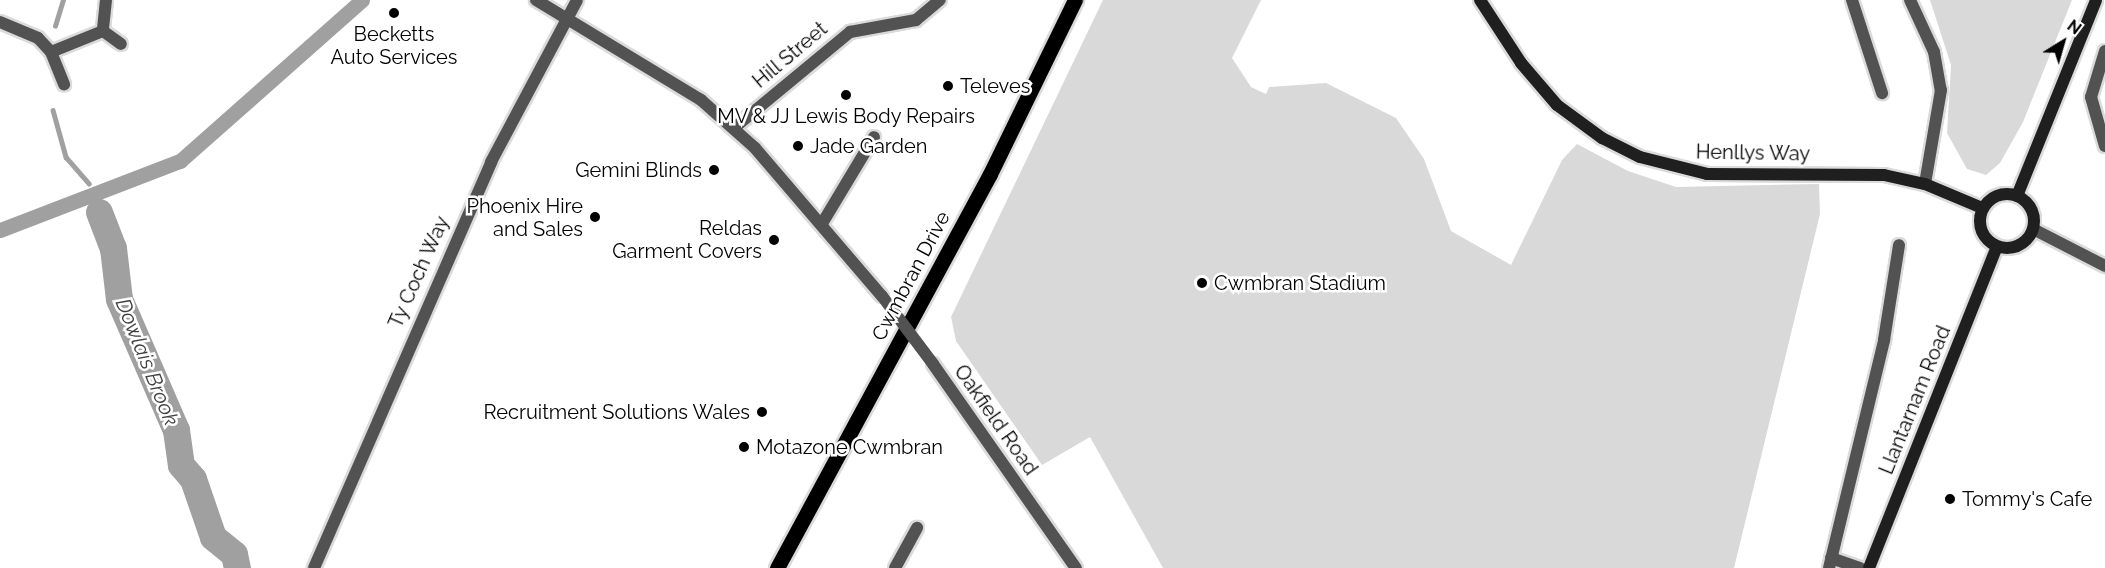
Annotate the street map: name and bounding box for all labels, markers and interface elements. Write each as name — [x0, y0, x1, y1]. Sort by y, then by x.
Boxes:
marker: Becketts Auto Services — [387, 6, 401, 20]
north arrow — [2033, 12, 2093, 72]
text: N — [2064, 16, 2085, 38]
street label: Hill Street — [748, 17, 832, 93]
place label: Becketts Auto Services — [331, 22, 457, 69]
place label: Televes — [960, 74, 1030, 98]
marker: Televes — [941, 79, 955, 93]
marker: MV & JJ Lewis Body Repairs — [839, 88, 853, 102]
place label: MV & JJ Lewis Body Repairs — [716, 104, 976, 128]
place label: Jade Garden — [810, 134, 927, 158]
marker: Jade Garden — [791, 139, 805, 153]
street label: Henllys Way — [1695, 140, 1811, 166]
place label: Gemini Blinds — [575, 158, 702, 182]
marker: Gemini Blinds — [707, 163, 721, 177]
place label: Phoenix Hire and Sales — [467, 194, 583, 241]
street label: Cwmbran Drive — [867, 207, 955, 345]
marker: Phoenix Hire and Sales — [588, 210, 602, 224]
street label: Ty Coch Way — [383, 212, 455, 332]
place label: Reldas Garment Covers — [612, 216, 762, 263]
marker: Reldas Garment Covers — [767, 233, 781, 247]
place label: Cwmbran Stadium — [1214, 271, 1386, 295]
marker: Cwmbran Stadium — [1195, 276, 1209, 290]
water label: Dowlais Brook — [110, 295, 184, 429]
street label: Llantarnam Road — [1874, 322, 1956, 478]
street label: Oakfield Road — [949, 360, 1043, 480]
place label: Recruitment Solutions Wales — [483, 400, 750, 424]
marker: Recruitment Solutions Wales — [755, 405, 769, 419]
place label: Motazone Cwmbran — [756, 435, 943, 459]
marker: Motazone Cwmbran — [737, 440, 751, 454]
place label: Tommy's Cafe — [1962, 487, 2092, 511]
marker: Tommy's Cafe — [1943, 492, 1957, 506]

